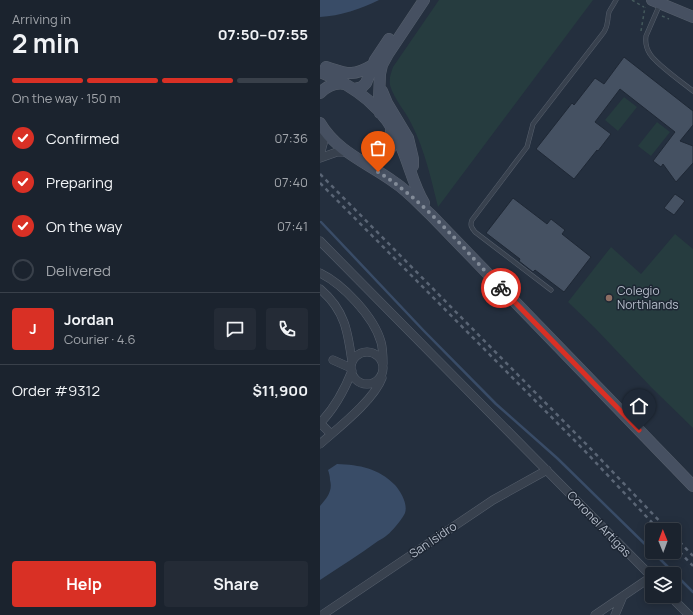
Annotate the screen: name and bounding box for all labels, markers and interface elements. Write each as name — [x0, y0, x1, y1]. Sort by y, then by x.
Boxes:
text: Arriving in — [12, 10, 71, 28]
text: 07:50–07:55 — [218, 24, 308, 45]
text: 2 min — [12, 25, 80, 61]
text: On the way · 150 m — [12, 89, 120, 107]
icon: check — [12, 127, 34, 149]
text: Confirmed — [46, 128, 119, 149]
text: 07:36 — [274, 129, 308, 147]
pin — [361, 131, 395, 172]
icon: bag — [367, 137, 389, 159]
icon: check — [12, 171, 34, 193]
text: Preparing — [46, 172, 113, 193]
text: 07:40 — [274, 173, 308, 191]
icon: check — [12, 215, 34, 237]
text: On the way — [46, 216, 122, 237]
text: 07:41 — [277, 217, 308, 235]
text: Delivered — [46, 260, 111, 281]
courier — [481, 268, 521, 308]
icon: bike — [490, 277, 512, 299]
place label: Colegio Northlands — [617, 282, 679, 313]
marker: Colegio Northlands — [604, 293, 614, 303]
button: chat — [214, 308, 256, 350]
button: phone — [266, 308, 308, 350]
text: Jordan — [64, 309, 114, 330]
text: J — [29, 318, 37, 339]
text: Courier · 4.6 — [64, 330, 136, 348]
text: Order #9312 — [12, 380, 100, 401]
text: $11,900 — [252, 380, 308, 401]
pin — [622, 389, 656, 430]
icon: home — [628, 395, 650, 417]
street label: Coronel Artigas — [563, 487, 635, 560]
street label: San Isidro — [406, 517, 460, 562]
north arrow — [645, 523, 681, 559]
map controls — [645, 523, 681, 603]
button: Help — [12, 561, 156, 607]
button: Share — [164, 561, 308, 607]
button: layers — [645, 567, 681, 603]

